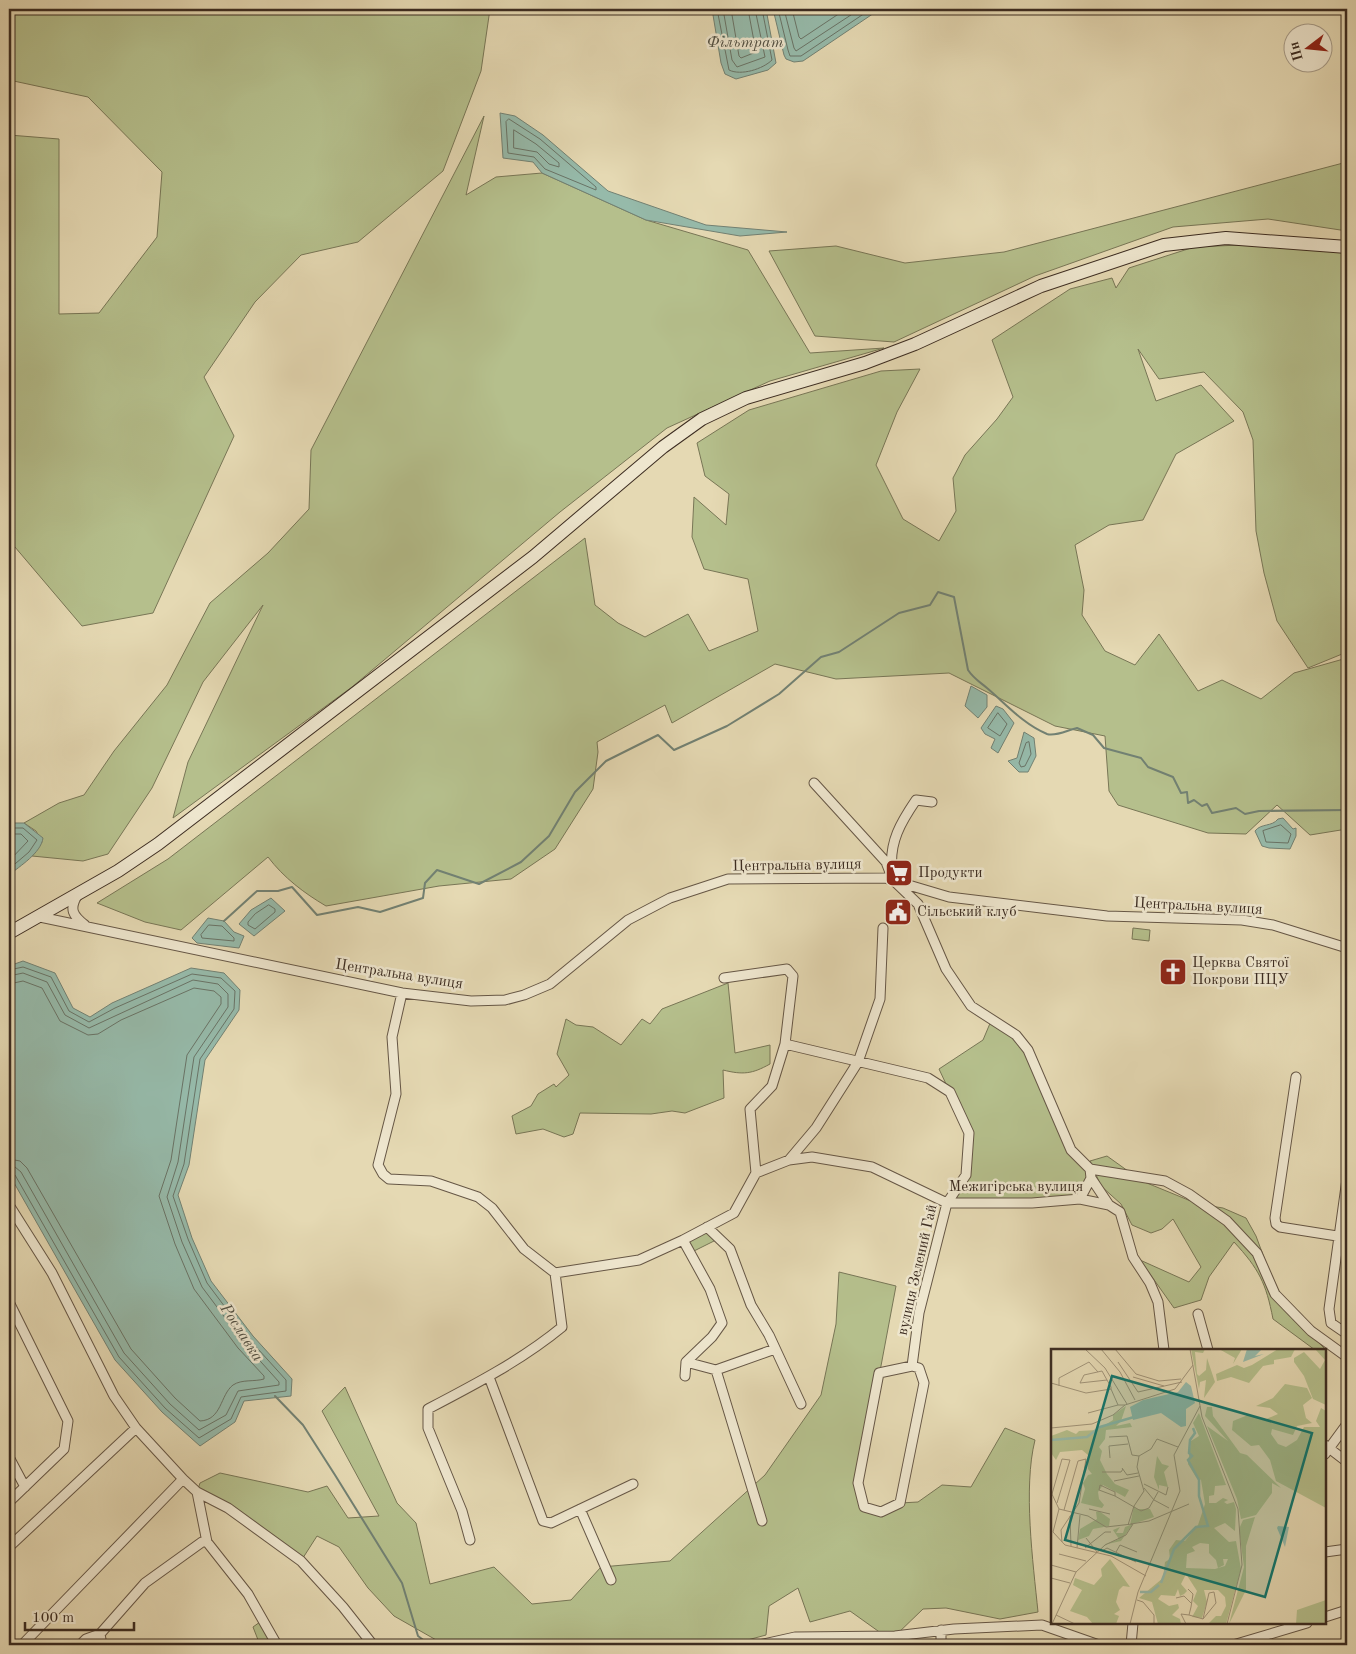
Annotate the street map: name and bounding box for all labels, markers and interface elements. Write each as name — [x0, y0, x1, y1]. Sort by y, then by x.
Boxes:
north arrow — [1284, 22, 1334, 72]
water label: Фільтрат — [707, 35, 784, 51]
text: Пн — [1287, 40, 1306, 63]
street label: Центральна вулиця — [732, 857, 862, 875]
supermarket icon: Продукти — [884, 858, 914, 888]
place label: Продукти — [918, 866, 983, 881]
street label: Центральна вулиця — [1133, 896, 1263, 918]
public building icon: Сільський клуб — [883, 897, 913, 927]
place label: Сільський клуб — [917, 905, 1017, 920]
place label: Церква Святої Покрови ПЦУ — [1192, 956, 1290, 988]
church icon: Церква Святої Покрови ПЦУ — [1158, 957, 1188, 987]
street label: Центральна вулиця — [334, 958, 464, 993]
street label: Межигірська вулиця — [949, 1180, 1083, 1195]
street label: вулиця Зелений Гай — [896, 1203, 940, 1337]
water label: Рославка — [216, 1300, 266, 1365]
inset map — [1051, 1349, 1326, 1624]
scale bar — [25, 1599, 134, 1631]
text: 100 m — [32, 1611, 74, 1626]

